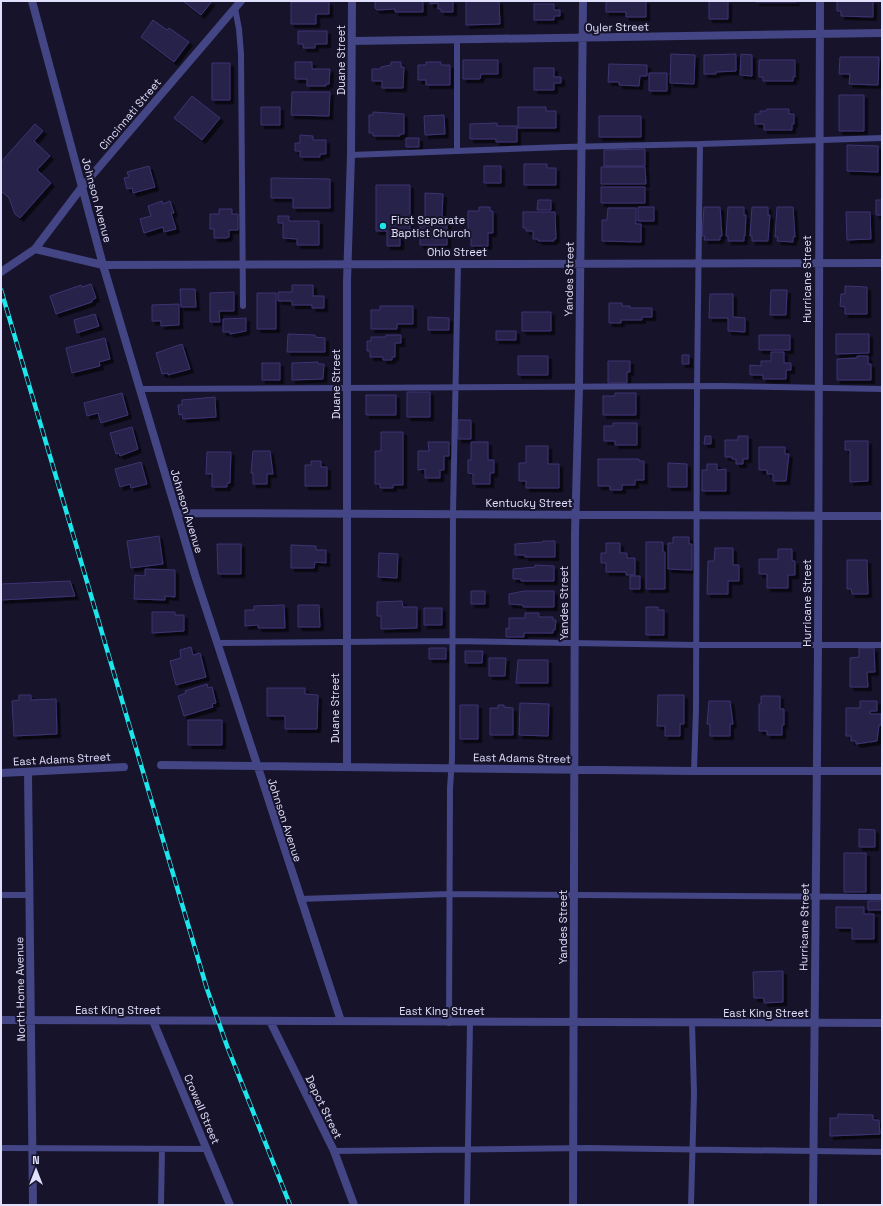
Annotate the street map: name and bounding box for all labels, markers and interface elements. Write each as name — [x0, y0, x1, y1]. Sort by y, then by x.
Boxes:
street label: Oyler Street — [585, 19, 649, 35]
street label: Duane Street — [334, 25, 348, 95]
street label: Cincinnati Street — [96, 75, 164, 153]
street label: Johnson Avenue — [79, 156, 115, 244]
place label: First Separate Baptist Church — [391, 213, 471, 240]
marker: First Separate Baptist Church — [378, 221, 388, 231]
street label: Hurricane Street — [800, 235, 814, 323]
street label: Yandes Street — [561, 242, 577, 316]
street label: Ohio Street — [427, 245, 487, 259]
street label: Duane Street — [329, 349, 343, 419]
street label: Johnson Avenue — [168, 467, 206, 555]
street label: Kentucky Street — [485, 496, 573, 510]
street label: Hurricane Street — [800, 559, 814, 647]
street label: Yandes Street — [557, 566, 571, 640]
street label: Duane Street — [328, 673, 342, 743]
street label: East Adams Street — [13, 749, 111, 769]
street label: East Adams Street — [473, 750, 571, 766]
street label: Johnson Avenue — [265, 776, 305, 864]
street label: Hurricane Street — [796, 883, 812, 971]
street label: Yandes Street — [556, 890, 570, 964]
street label: North Home Avenue — [12, 937, 28, 1041]
street label: East King Street — [75, 1003, 161, 1017]
street label: East King Street — [399, 1004, 485, 1018]
street label: East King Street — [723, 1006, 809, 1020]
street label: Crowell Street — [181, 1072, 223, 1146]
street label: Depot Street — [303, 1073, 345, 1141]
north arrow — [16, 1150, 56, 1190]
text: N — [32, 1153, 40, 1167]

